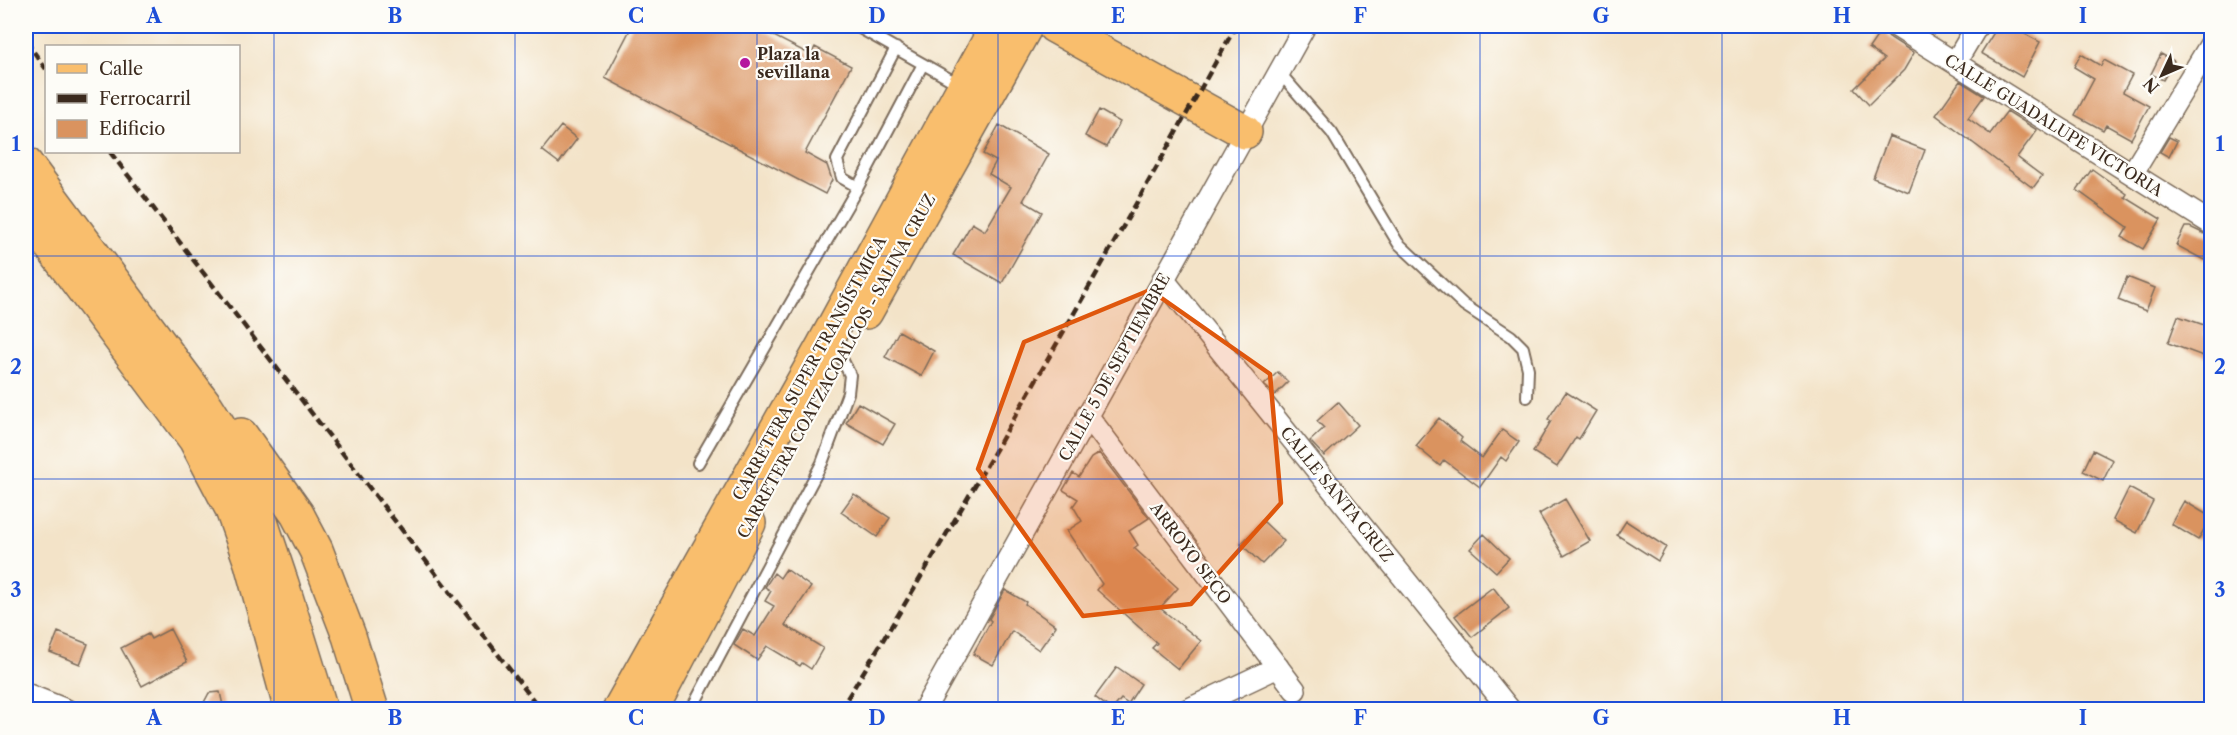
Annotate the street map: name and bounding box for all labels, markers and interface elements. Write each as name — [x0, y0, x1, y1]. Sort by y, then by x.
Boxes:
text: A — [145, 4, 162, 28]
text: B — [388, 4, 403, 28]
text: C — [628, 4, 644, 28]
text: D — [868, 4, 886, 28]
text: E — [1111, 4, 1125, 28]
text: F — [1353, 4, 1367, 28]
text: G — [1593, 4, 1610, 28]
text: H — [1833, 4, 1851, 28]
text: I — [2079, 4, 2087, 28]
place label: Plaza la sevillana — [757, 44, 831, 82]
legend — [45, 45, 240, 153]
north arrow — [2132, 45, 2192, 105]
street label: CALLE GUADALUPE VICTORIA — [1941, 49, 2168, 201]
marker: Plaza la sevillana — [738, 56, 752, 70]
text: Calle — [99, 58, 143, 80]
text: N — [2139, 73, 2163, 97]
text: Ferrocarril — [99, 88, 191, 110]
text: Edificio — [99, 118, 165, 140]
text: 1 — [12, 132, 21, 156]
text: 1 — [2216, 132, 2225, 156]
street label: CARRETERA COATZACOALCOS - SALINA CRUZ — [733, 190, 940, 542]
street label: CARRETERA SUPER TRANSÍSTMICA — [728, 231, 891, 504]
street label: CALLE 5 DE SEPTIEMBRE — [1054, 270, 1174, 464]
text: 2 — [10, 355, 22, 379]
text: 2 — [2214, 355, 2226, 379]
street label: CALLE SANTA CRUZ — [1276, 422, 1398, 566]
street label: ARROYO SECO — [1146, 497, 1236, 608]
text: 3 — [10, 578, 22, 602]
text: 3 — [2214, 578, 2226, 602]
text: A — [145, 706, 162, 730]
text: B — [388, 706, 403, 730]
text: C — [628, 706, 644, 730]
text: D — [868, 706, 886, 730]
text: E — [1111, 706, 1125, 730]
text: F — [1353, 706, 1367, 730]
text: G — [1593, 706, 1610, 730]
text: H — [1833, 706, 1851, 730]
text: I — [2079, 706, 2087, 730]

